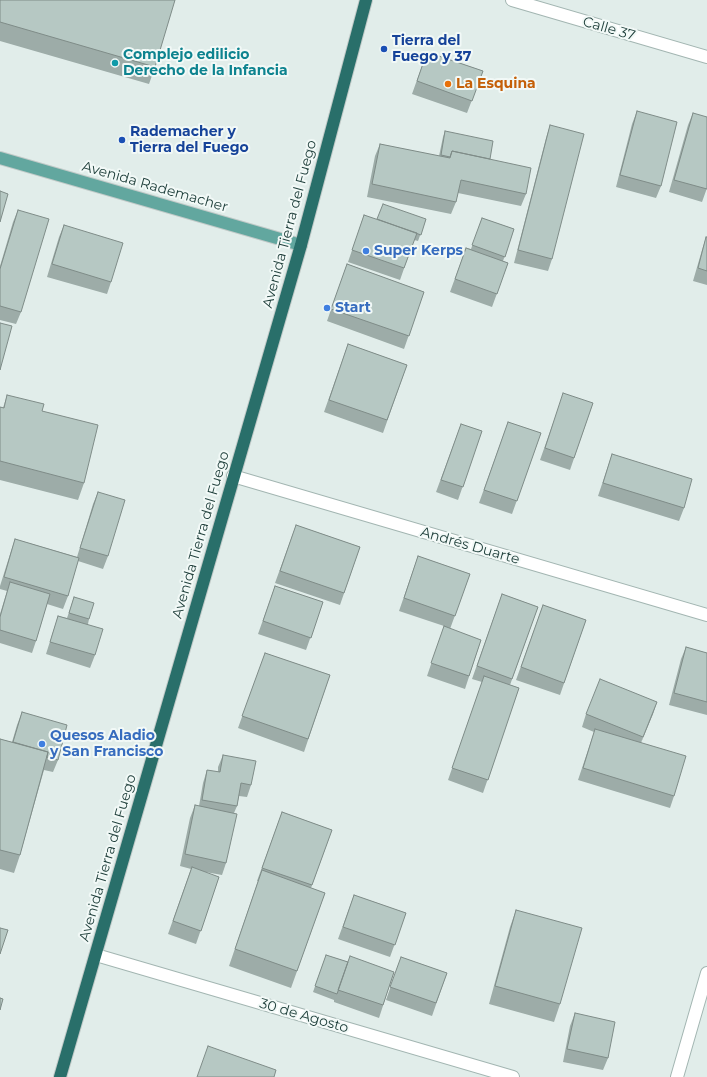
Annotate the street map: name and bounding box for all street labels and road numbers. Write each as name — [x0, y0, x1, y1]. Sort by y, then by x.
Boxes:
street label: Calle 37 — [581, 14, 637, 44]
street label: Avenida Tierra del Fuego — [259, 138, 321, 310]
street label: Avenida Rademacher — [80, 158, 230, 216]
street label: Avenida Tierra del Fuego — [169, 449, 233, 621]
street label: Andrés Duarte — [419, 524, 521, 568]
street label: Avenida Tierra del Fuego — [76, 772, 140, 944]
street label: 30 de Agosto — [258, 995, 350, 1037]

